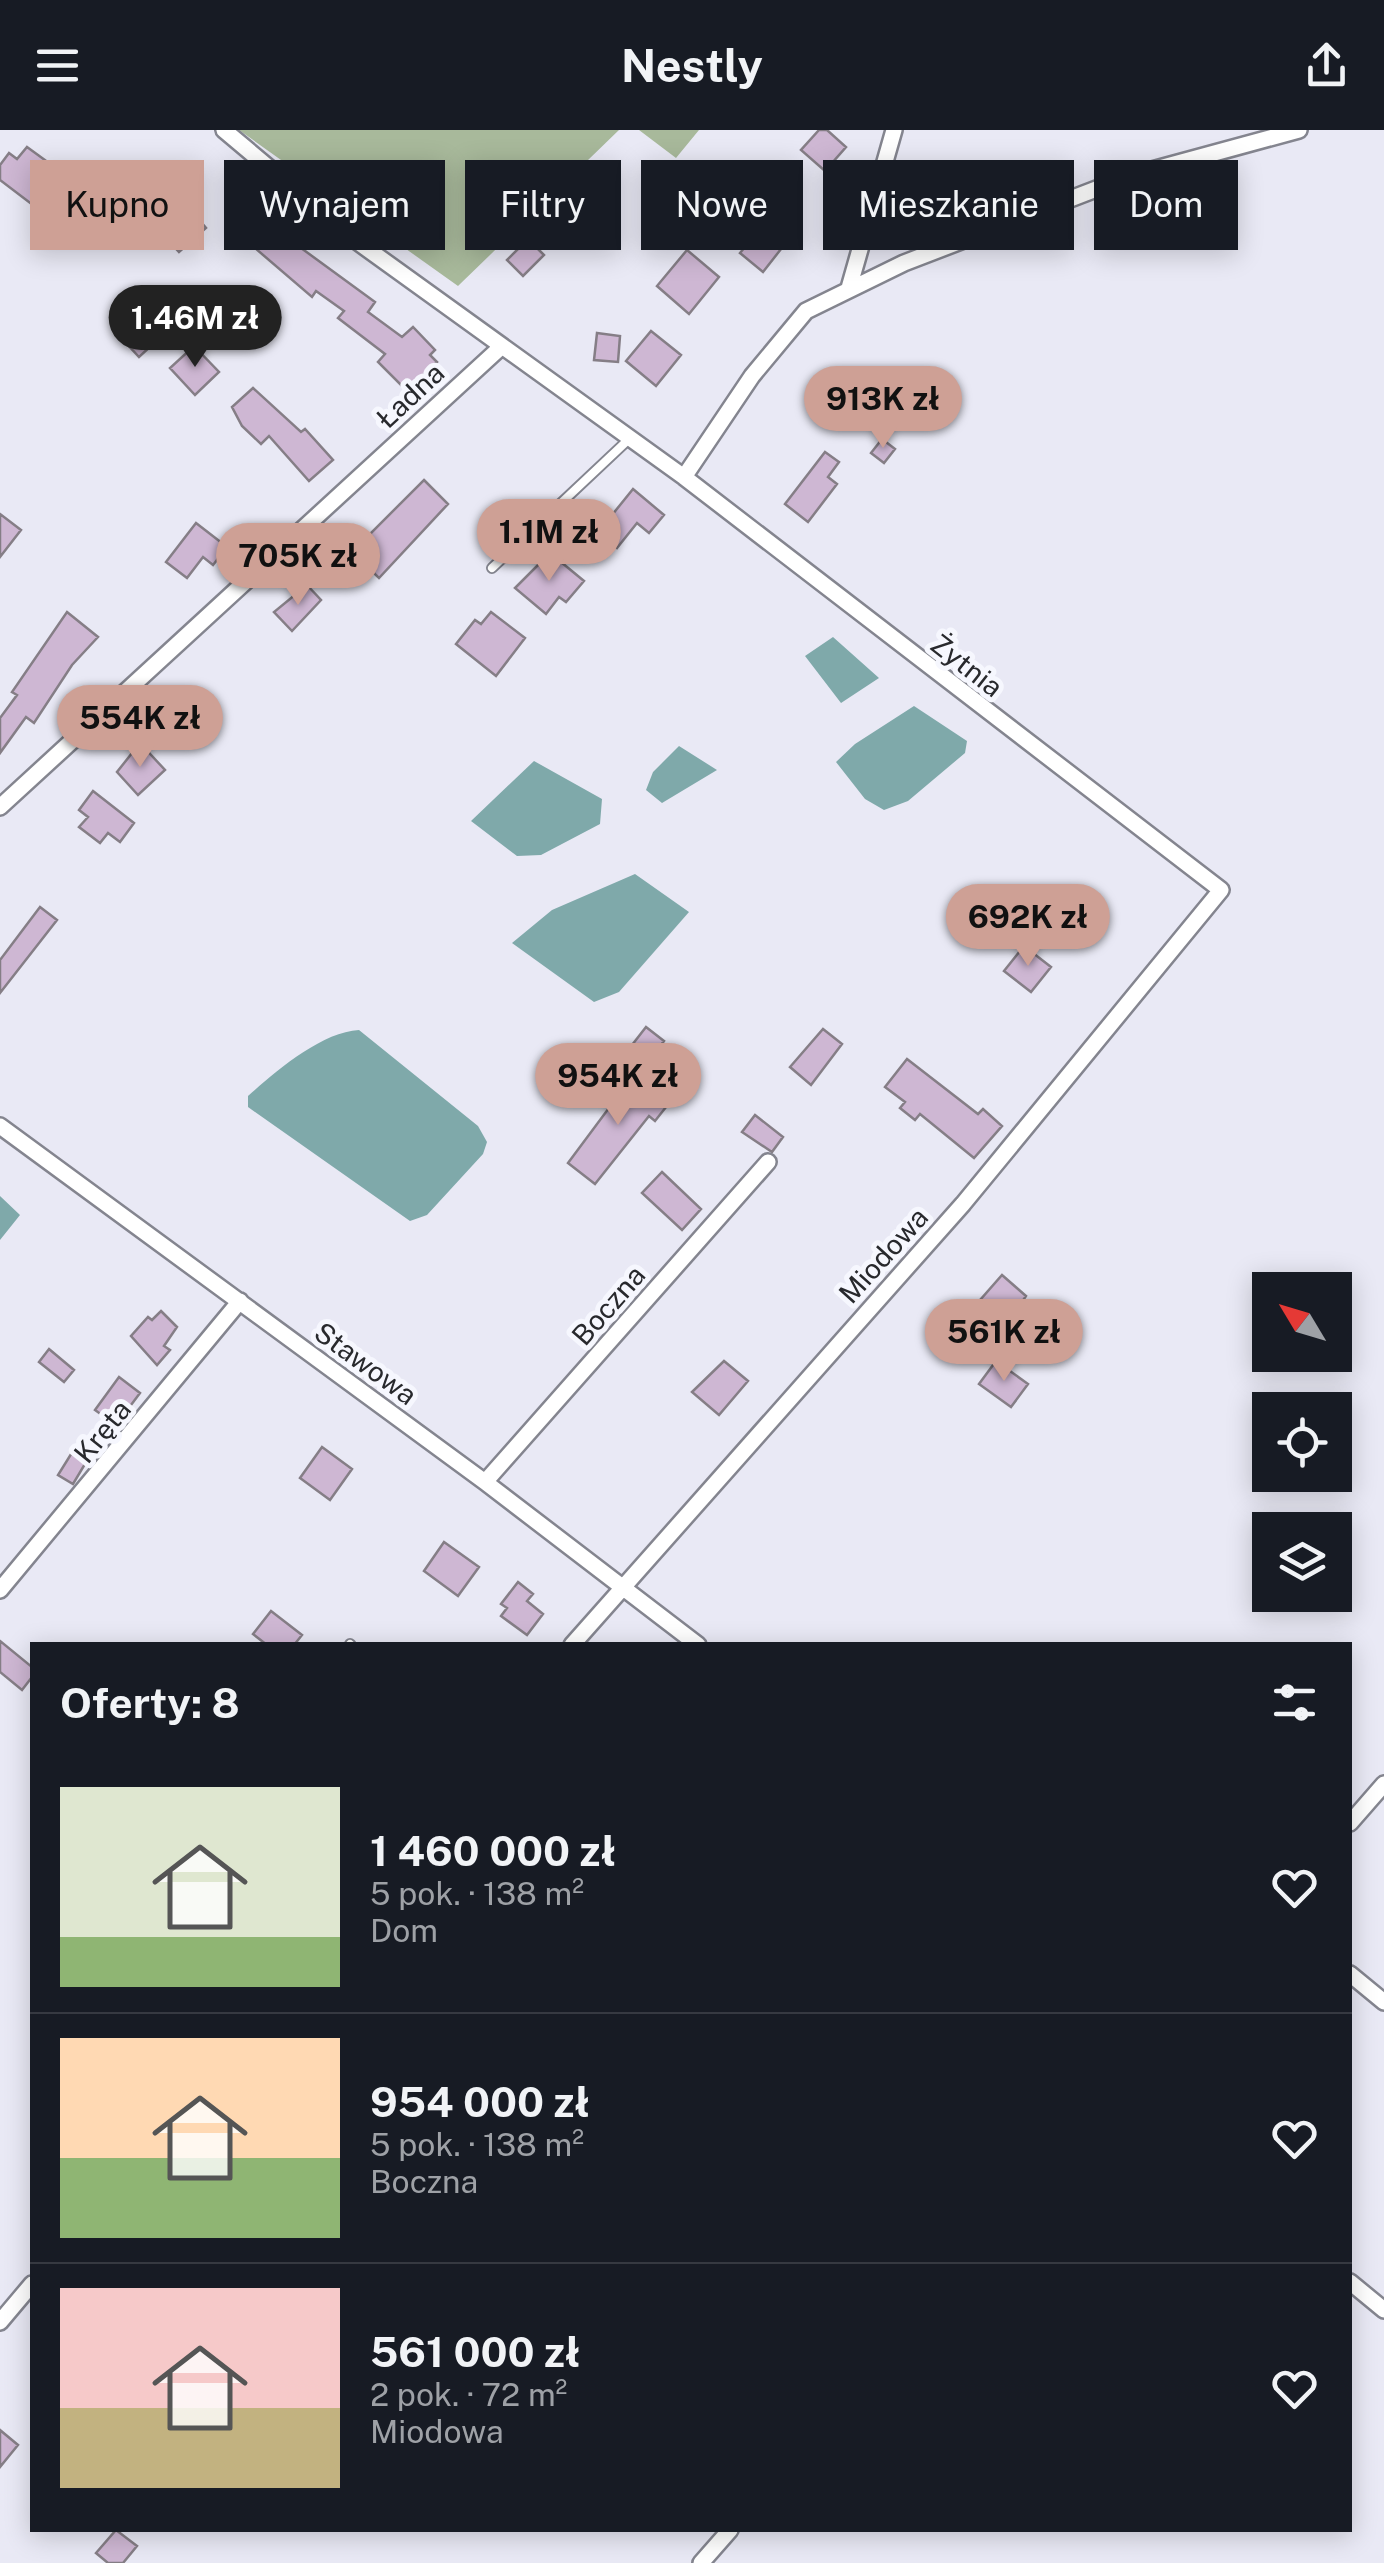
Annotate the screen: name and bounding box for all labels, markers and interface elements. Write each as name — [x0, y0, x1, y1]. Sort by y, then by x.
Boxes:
icon: menu — [30, 38, 85, 93]
icon: share — [1299, 38, 1354, 93]
text: Nestly — [621, 39, 763, 92]
chip: Kupno — [30, 160, 204, 250]
chip: Wynajem — [224, 160, 445, 250]
chip: Filtry — [465, 160, 621, 250]
chip: Nowe — [641, 160, 803, 250]
chip: Mieszkanie — [823, 160, 1074, 250]
chip: Dom — [1094, 160, 1238, 250]
pin: 1.46M zł — [92, 285, 298, 370]
text: 1.46M zł — [131, 299, 259, 336]
street label: Ładna — [370, 356, 450, 434]
pin: 913K zł — [791, 366, 975, 451]
text: 913K zł — [826, 380, 940, 417]
pin: 1.1M zł — [457, 499, 641, 584]
text: 1.1M zł — [499, 513, 599, 550]
pin: 705K zł — [206, 523, 390, 608]
text: 705K zł — [238, 537, 358, 574]
street label: Żytnia — [925, 627, 1009, 703]
pin: 554K zł — [48, 685, 232, 770]
text: 554K zł — [79, 699, 201, 736]
pin: 692K zł — [936, 884, 1120, 969]
text: 692K zł — [968, 898, 1088, 935]
pin: 954K zł — [526, 1043, 710, 1128]
text: 954K zł — [557, 1057, 679, 1094]
street label: Miodowa — [832, 1201, 934, 1309]
street label: Boczna — [565, 1258, 651, 1352]
north arrow — [1252, 1272, 1352, 1372]
map controls — [1252, 1272, 1352, 1612]
pin: 561K zł — [912, 1299, 1096, 1384]
text: 561K zł — [947, 1313, 1061, 1350]
street label: Stawowa — [308, 1315, 424, 1411]
button: locate — [1252, 1392, 1352, 1492]
street label: Kręta — [67, 1393, 137, 1469]
button: layers — [1252, 1512, 1352, 1612]
icon: filters — [1267, 1675, 1322, 1730]
text: Oferty: 8 — [60, 1678, 240, 1727]
text: 1 460 000 zł — [370, 1826, 616, 1875]
icon: home — [140, 1827, 260, 1947]
icon: heart — [1267, 1860, 1322, 1915]
text: 5 pok. · 138 m² — [370, 1875, 584, 1912]
text: Dom — [370, 1912, 438, 1949]
text: 954 000 zł — [370, 2077, 590, 2126]
icon: home — [140, 2078, 260, 2198]
icon: heart — [1267, 2111, 1322, 2166]
text: 5 pok. · 138 m² — [370, 2126, 584, 2163]
text: Boczna — [370, 2163, 478, 2200]
text: 561 000 zł — [370, 2327, 580, 2376]
icon: home — [140, 2328, 260, 2448]
icon: heart — [1267, 2361, 1322, 2416]
text: 2 pok. · 72 m² — [370, 2376, 567, 2413]
text: Miodowa — [370, 2413, 504, 2450]

